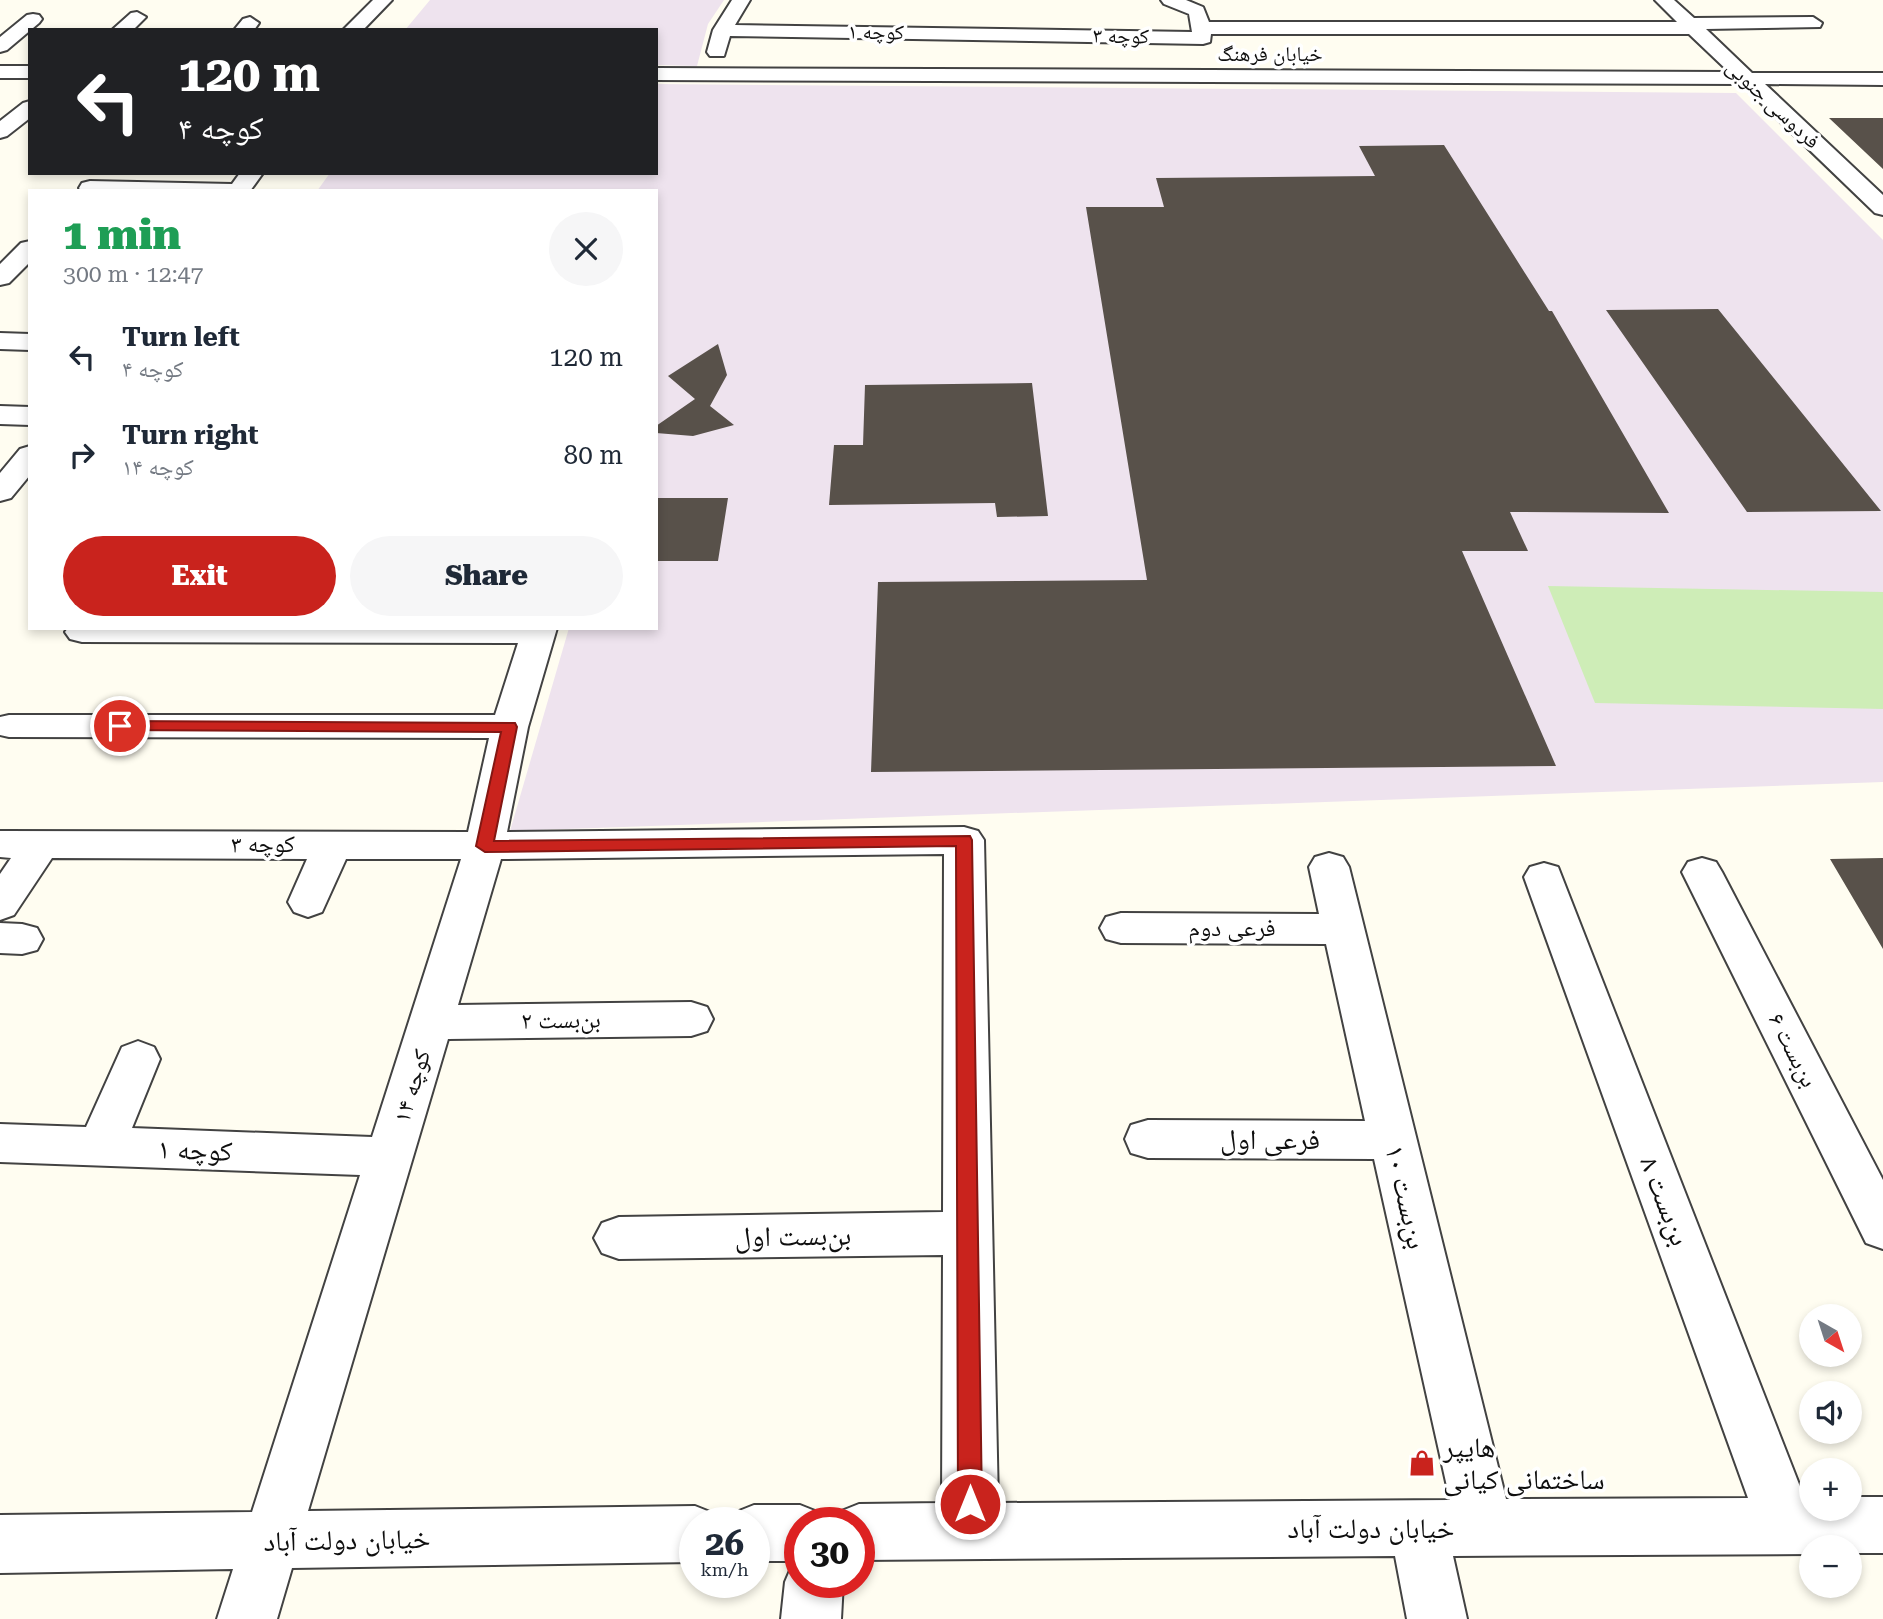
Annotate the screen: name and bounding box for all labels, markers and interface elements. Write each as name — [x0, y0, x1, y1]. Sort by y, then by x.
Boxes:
street label: کوچه ۱ — [848, 20, 905, 44]
street label: کوچه ۳ — [1093, 24, 1150, 48]
street label: خیابان فرهنگ — [1217, 42, 1323, 66]
text: 120 m — [178, 46, 320, 103]
street label: فردوسی جنوبی — [1721, 55, 1825, 154]
icon: left — [63, 56, 154, 147]
text: کوچه ۴ — [178, 109, 264, 147]
text: 1 min — [63, 210, 181, 259]
button: close — [549, 212, 623, 286]
text: 300 m · 12:47 — [63, 261, 203, 288]
text: Turn left — [122, 322, 240, 352]
icon: left — [63, 338, 101, 376]
text: 120 m — [549, 342, 623, 372]
text: کوچه ۴ — [122, 356, 183, 383]
text: Turn right — [122, 420, 258, 450]
icon: right — [63, 436, 101, 474]
text: 80 m — [564, 440, 623, 470]
text: کوچه ۱۴ — [122, 454, 194, 481]
button: Exit — [63, 536, 336, 616]
button: Share — [350, 536, 623, 616]
pin — [90, 696, 150, 756]
icon: arrive — [101, 707, 139, 745]
street label: کوچه ۳ — [231, 830, 295, 858]
street label: فرعی دوم — [1188, 914, 1276, 944]
street label: بن‌بست ۲ — [521, 1005, 601, 1035]
street label: بن‌بست ۶ — [1762, 1008, 1824, 1092]
street label: کوچه ۱۴ — [388, 1046, 436, 1126]
street label: فرعی اول — [1220, 1123, 1320, 1157]
street label: کوچه ۱ — [157, 1132, 233, 1168]
street label: بن‌بست ۱۰ — [1377, 1142, 1434, 1252]
street label: بن‌بست ۸ — [1632, 1152, 1697, 1251]
street label: بن‌بست اول — [734, 1218, 852, 1255]
north arrow — [1799, 1304, 1862, 1367]
map controls — [1799, 1304, 1862, 1598]
button: sound — [1799, 1381, 1862, 1444]
place label: هایپر ساختمانی کیانی — [1442, 1431, 1605, 1497]
shop icon: هایپر ساختمانی کیانی — [1407, 1448, 1437, 1478]
button: + — [1799, 1458, 1862, 1521]
position arrow — [933, 1467, 1007, 1541]
speed limit sign: 30 — [784, 1507, 875, 1598]
street label: خیابان دولت آباد — [1288, 1512, 1454, 1545]
street label: خیابان دولت آباد — [263, 1522, 431, 1558]
text: 26 — [705, 1523, 744, 1564]
button: − — [1799, 1535, 1862, 1598]
text: km/h — [700, 1559, 749, 1580]

